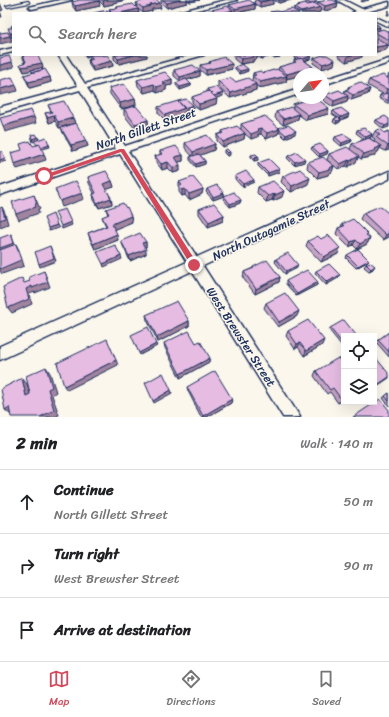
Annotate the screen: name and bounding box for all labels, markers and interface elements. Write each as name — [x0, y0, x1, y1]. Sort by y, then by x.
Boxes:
search box — [12, 12, 377, 56]
text: Search here — [58, 21, 137, 47]
icon: search — [26, 23, 48, 45]
north arrow — [293, 68, 329, 104]
street label: North Gillett Street — [93, 101, 199, 157]
route start — [35, 167, 53, 185]
street label: North Outagamie Street — [208, 193, 335, 267]
route end — [185, 256, 203, 274]
street label: West Brewster Street — [200, 282, 282, 392]
map controls — [341, 333, 377, 405]
button: locate — [341, 333, 377, 369]
button: layers — [341, 369, 377, 405]
text: 2 min — [16, 428, 57, 458]
text: Walk · 140 m — [300, 432, 373, 455]
text: Continue — [54, 477, 114, 503]
text: 50 m — [343, 490, 373, 513]
icon: ahead — [16, 491, 38, 513]
text: North Gillett Street — [54, 503, 168, 526]
text: Turn right — [54, 541, 119, 567]
text: 90 m — [343, 554, 373, 577]
icon: right — [16, 555, 38, 577]
text: West Brewster Street — [54, 567, 180, 590]
text: Arrive at destination — [54, 617, 191, 643]
icon: arrive — [16, 619, 38, 641]
tab: Map — [48, 668, 70, 711]
tab: Directions — [166, 668, 216, 711]
tab: Saved — [312, 668, 341, 711]

